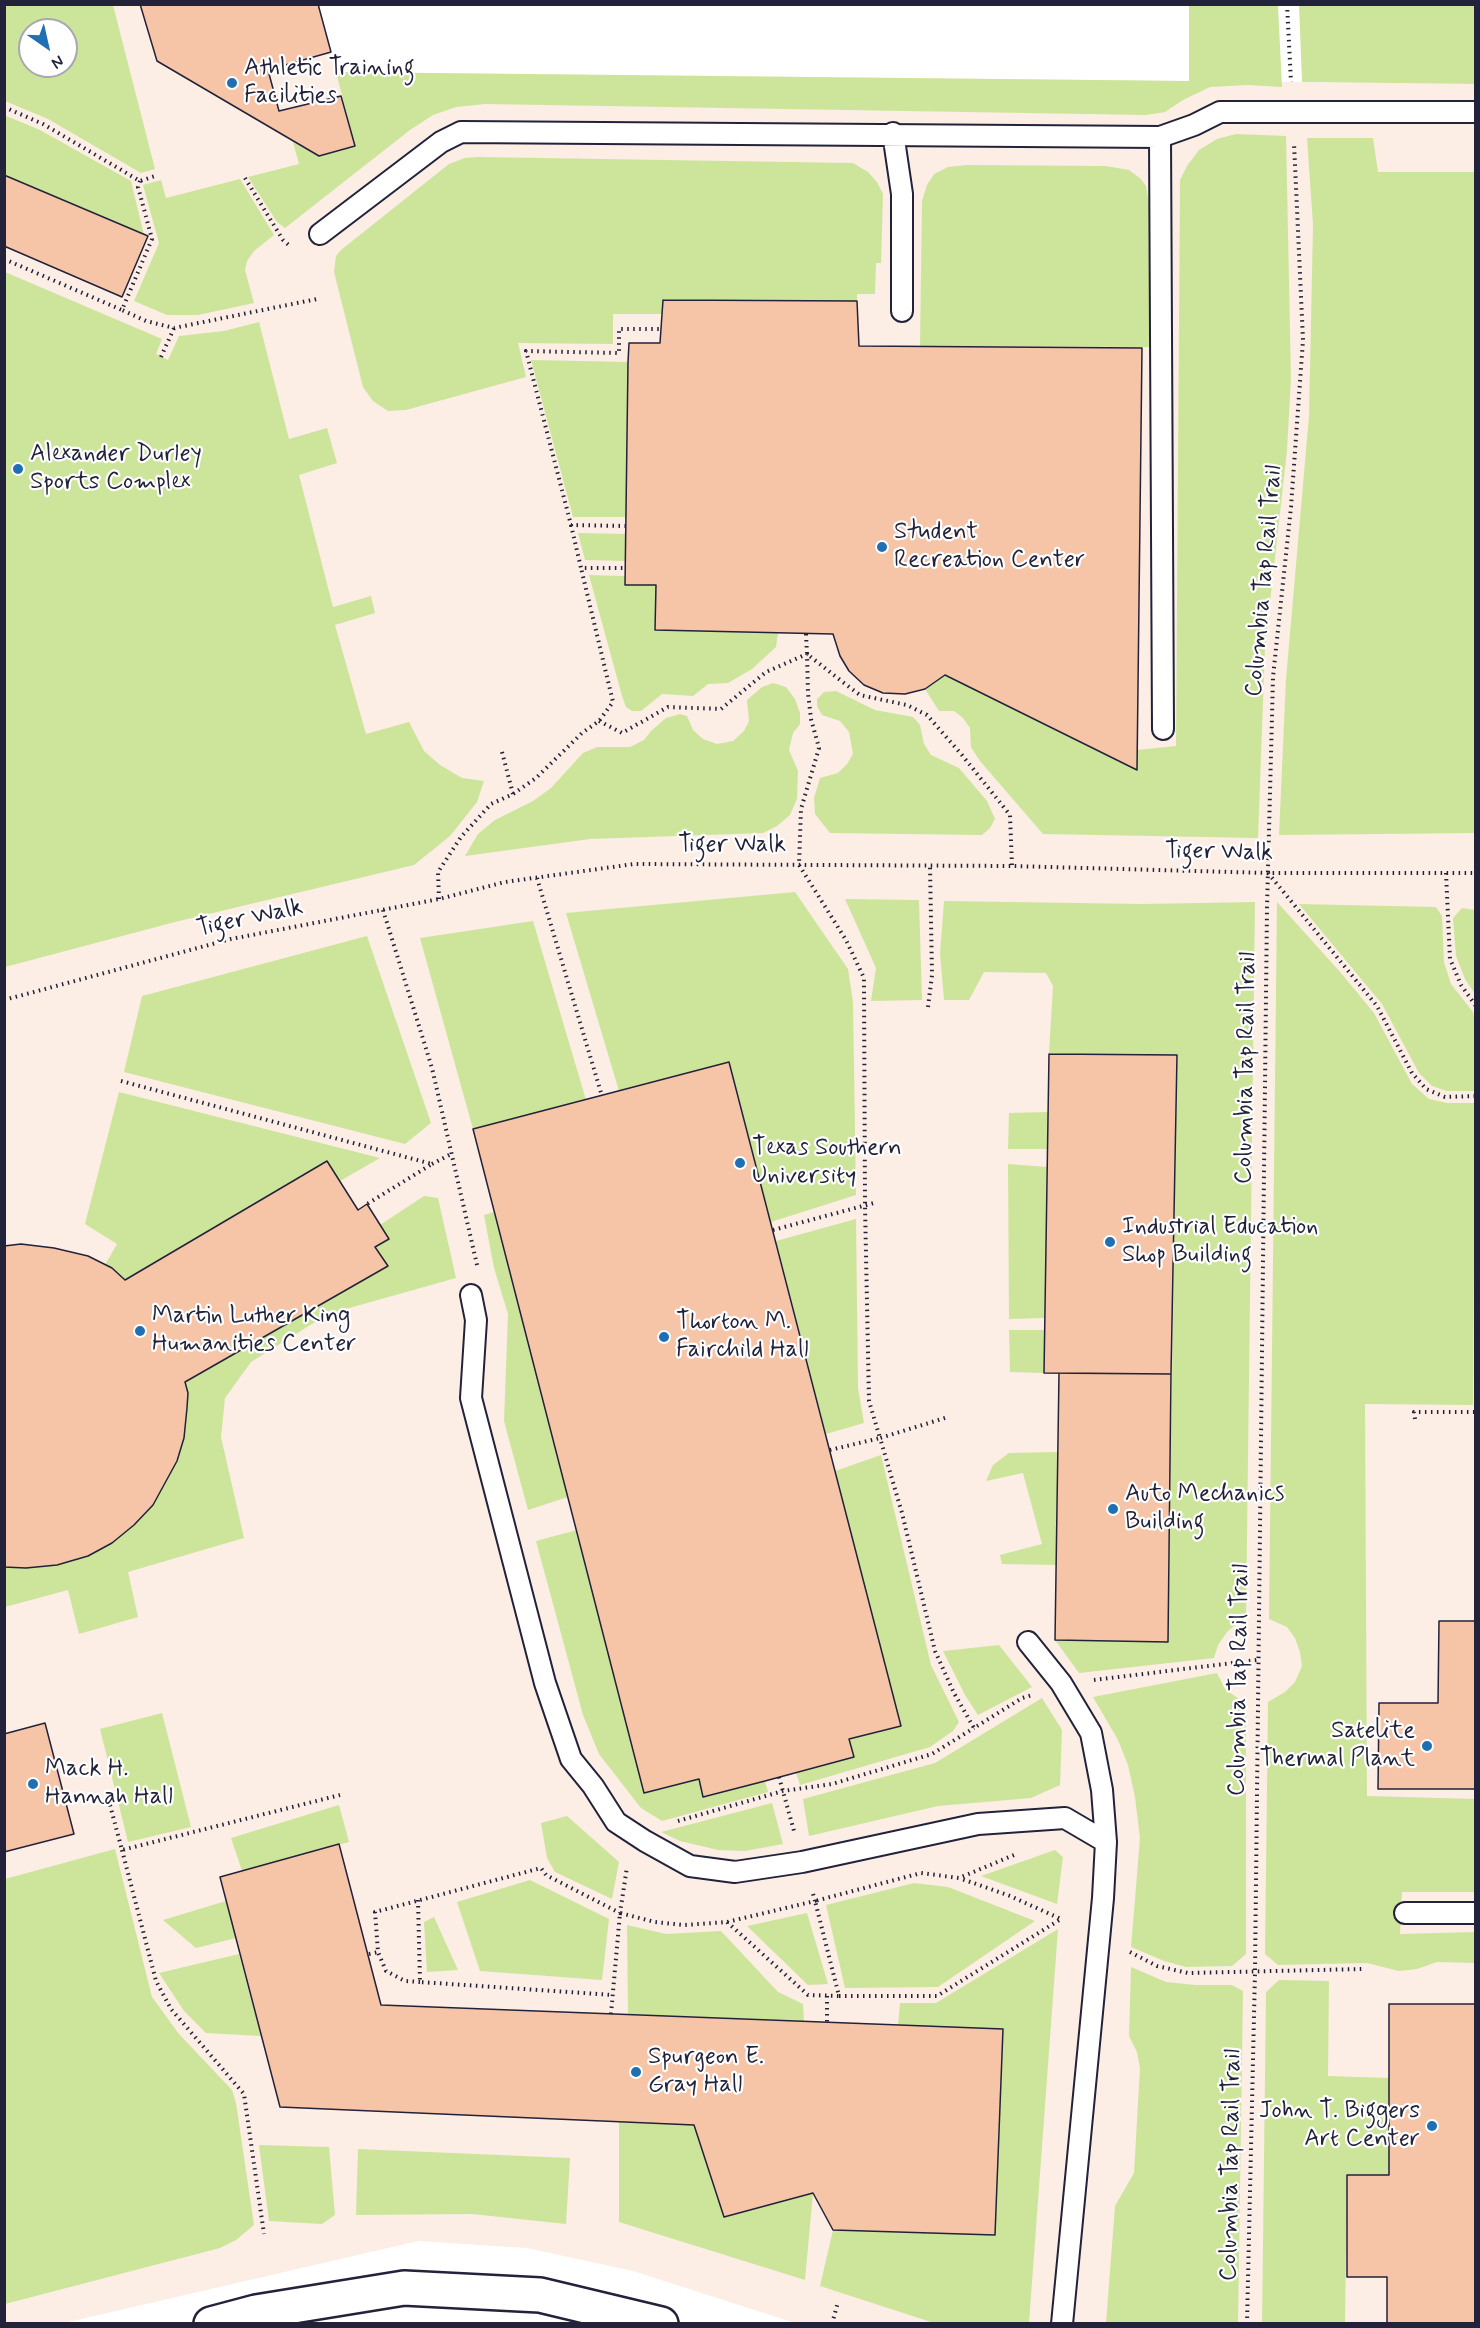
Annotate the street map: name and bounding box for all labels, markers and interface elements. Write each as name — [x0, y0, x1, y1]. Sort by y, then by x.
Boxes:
north arrow — [18, 18, 78, 78]
text: N — [47, 50, 68, 73]
place label: Athletic Training Facilities — [244, 55, 415, 111]
marker: Athletic Training Facilities — [225, 76, 239, 90]
place label: Alexander Durley Sports Complex — [30, 441, 202, 497]
marker: Alexander Durley Sports Complex — [11, 462, 25, 476]
street label: Columbia Tap Rail Trail — [1241, 464, 1289, 698]
place label: Student Recreation Center — [894, 519, 1085, 575]
marker: Student Recreation Center — [875, 540, 889, 554]
street label: Tiger Walk — [678, 832, 786, 860]
street label: Tiger Walk — [1165, 838, 1273, 868]
street label: Tiger Walk — [194, 894, 306, 944]
street label: Columbia Tap Rail Trail — [1231, 952, 1263, 1184]
place label: Texas Southern University — [752, 1135, 902, 1191]
marker: Texas Southern University — [733, 1156, 747, 1170]
place label: Industrial Education Shop Building — [1122, 1214, 1318, 1270]
marker: Industrial Education Shop Building — [1103, 1235, 1117, 1249]
place label: Martin Luther King Humanities Center — [152, 1303, 356, 1359]
place label: Thorton M. Fairchild Hall — [676, 1309, 809, 1365]
marker: Martin Luther King Humanities Center — [133, 1324, 147, 1338]
marker: Thorton M. Fairchild Hall — [657, 1330, 671, 1344]
place label: Auto Mechanics Building — [1125, 1481, 1285, 1537]
marker: Auto Mechanics Building — [1106, 1502, 1120, 1516]
street label: Columbia Tap Rail Trail — [1224, 1564, 1256, 1796]
place label: Satelite Thermal Plant — [1260, 1718, 1415, 1774]
marker: Satelite Thermal Plant — [1420, 1739, 1434, 1753]
place label: Mack H. Hannah Hall — [45, 1756, 173, 1812]
marker: Mack H. Hannah Hall — [26, 1777, 40, 1791]
place label: Spurgeon E. Gray Hall — [648, 2044, 764, 2100]
street label: Columbia Tap Rail Trail — [1216, 2049, 1248, 2281]
marker: Spurgeon E. Gray Hall — [629, 2065, 643, 2079]
place label: John T. Biggers Art Center — [1259, 2098, 1420, 2154]
marker: John T. Biggers Art Center — [1425, 2119, 1439, 2133]

